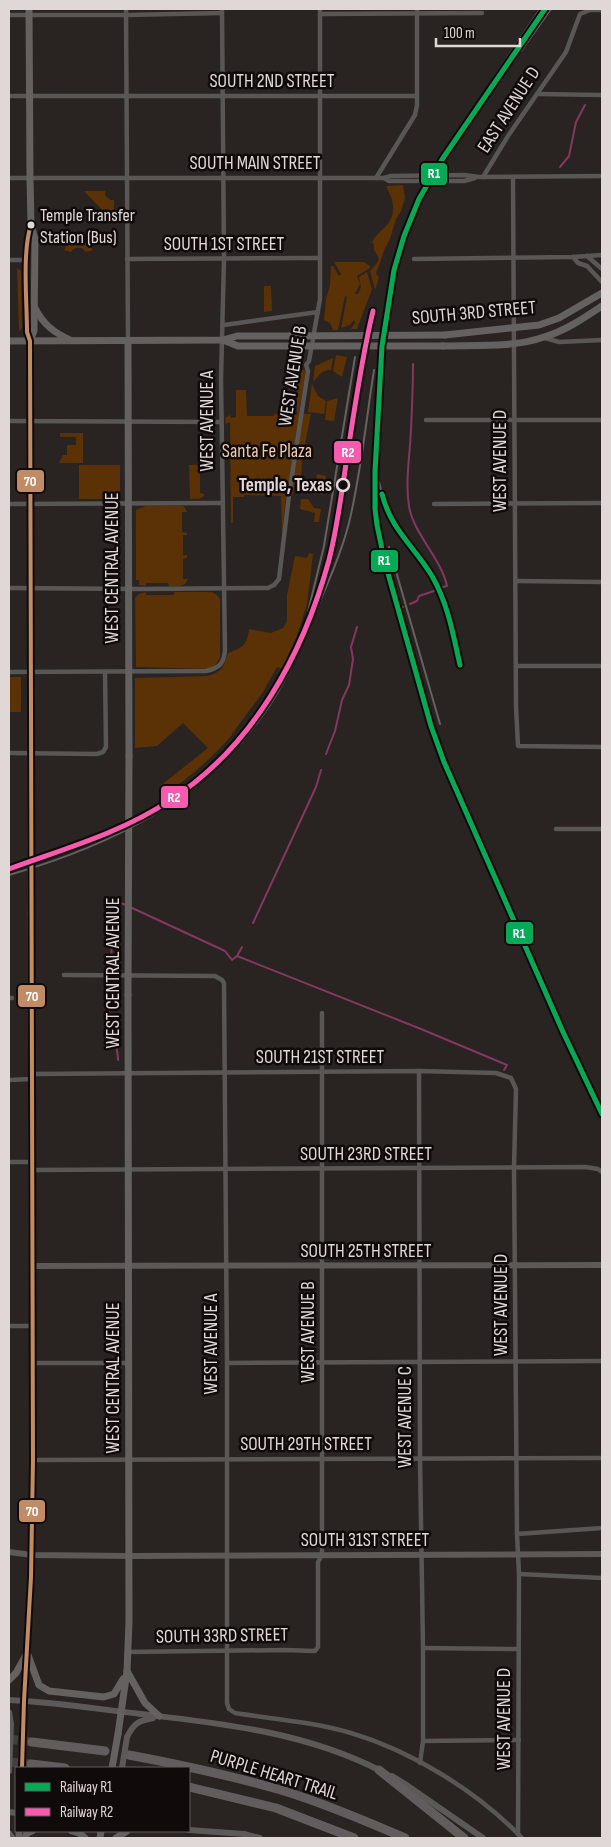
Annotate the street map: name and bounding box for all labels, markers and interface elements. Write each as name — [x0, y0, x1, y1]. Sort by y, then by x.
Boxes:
scale bar — [436, 15, 520, 47]
text: 100 m — [444, 24, 475, 43]
street label: EAST AVENUE D — [473, 63, 545, 157]
street label: SOUTH 2ND STREET — [209, 70, 335, 93]
street label: SOUTH MAIN STREET — [189, 152, 321, 175]
line badge: R1 — [420, 162, 448, 186]
text: R1 — [428, 165, 441, 182]
place label: Temple Transfer Station (Bus) — [40, 205, 135, 248]
marker: Temple Transfer Station (Bus) — [26, 220, 36, 230]
street label: SOUTH 1ST STREET — [164, 233, 285, 256]
street label: SOUTH 3RD STREET — [411, 296, 537, 330]
street label: WEST AVENUE B — [274, 324, 312, 428]
street label: WEST AVENUE A — [196, 370, 219, 471]
street label: WEST AVENUE D — [489, 410, 512, 512]
park label: Santa Fe Plaza — [222, 440, 312, 463]
line badge: R2 — [333, 440, 362, 464]
text: R2 — [341, 444, 355, 461]
line badge: 70 — [16, 469, 45, 493]
text: 70 — [24, 473, 37, 490]
place label: Temple, Texas — [239, 474, 332, 497]
marker: Temple, Texas — [336, 478, 350, 492]
street label: WEST CENTRAL AVENUE — [101, 492, 124, 644]
line badge: R1 — [370, 549, 399, 573]
text: R1 — [378, 552, 391, 569]
line badge: R2 — [160, 785, 189, 809]
text: R2 — [167, 789, 181, 806]
street label: WEST CENTRAL AVENUE — [102, 897, 125, 1049]
line badge: R1 — [505, 921, 534, 945]
text: R1 — [513, 925, 526, 942]
line badge: 70 — [17, 984, 46, 1008]
text: 70 — [26, 988, 39, 1005]
street label: SOUTH 21ST STREET — [256, 1046, 384, 1069]
street label: SOUTH 23RD STREET — [300, 1143, 432, 1166]
street label: SOUTH 25TH STREET — [301, 1240, 432, 1263]
street label: WEST AVENUE D — [490, 1254, 513, 1356]
street label: WEST AVENUE B — [297, 1281, 320, 1383]
street label: WEST AVENUE A — [200, 1293, 223, 1394]
street label: WEST CENTRAL AVENUE — [102, 1302, 125, 1454]
street label: WEST AVENUE C — [394, 1366, 417, 1468]
street label: SOUTH 29TH STREET — [240, 1433, 372, 1456]
line badge: 70 — [18, 1499, 46, 1523]
text: 70 — [26, 1503, 39, 1520]
street label: SOUTH 31ST STREET — [301, 1529, 430, 1552]
street label: SOUTH 33RD STREET — [156, 1623, 289, 1649]
street label: WEST AVENUE D — [493, 1668, 516, 1770]
street label: PURPLE HEART TRAIL — [207, 1745, 341, 1805]
legend — [15, 1767, 190, 1832]
text: Railway R1 — [60, 1778, 113, 1797]
text: Railway R2 — [60, 1803, 113, 1822]

